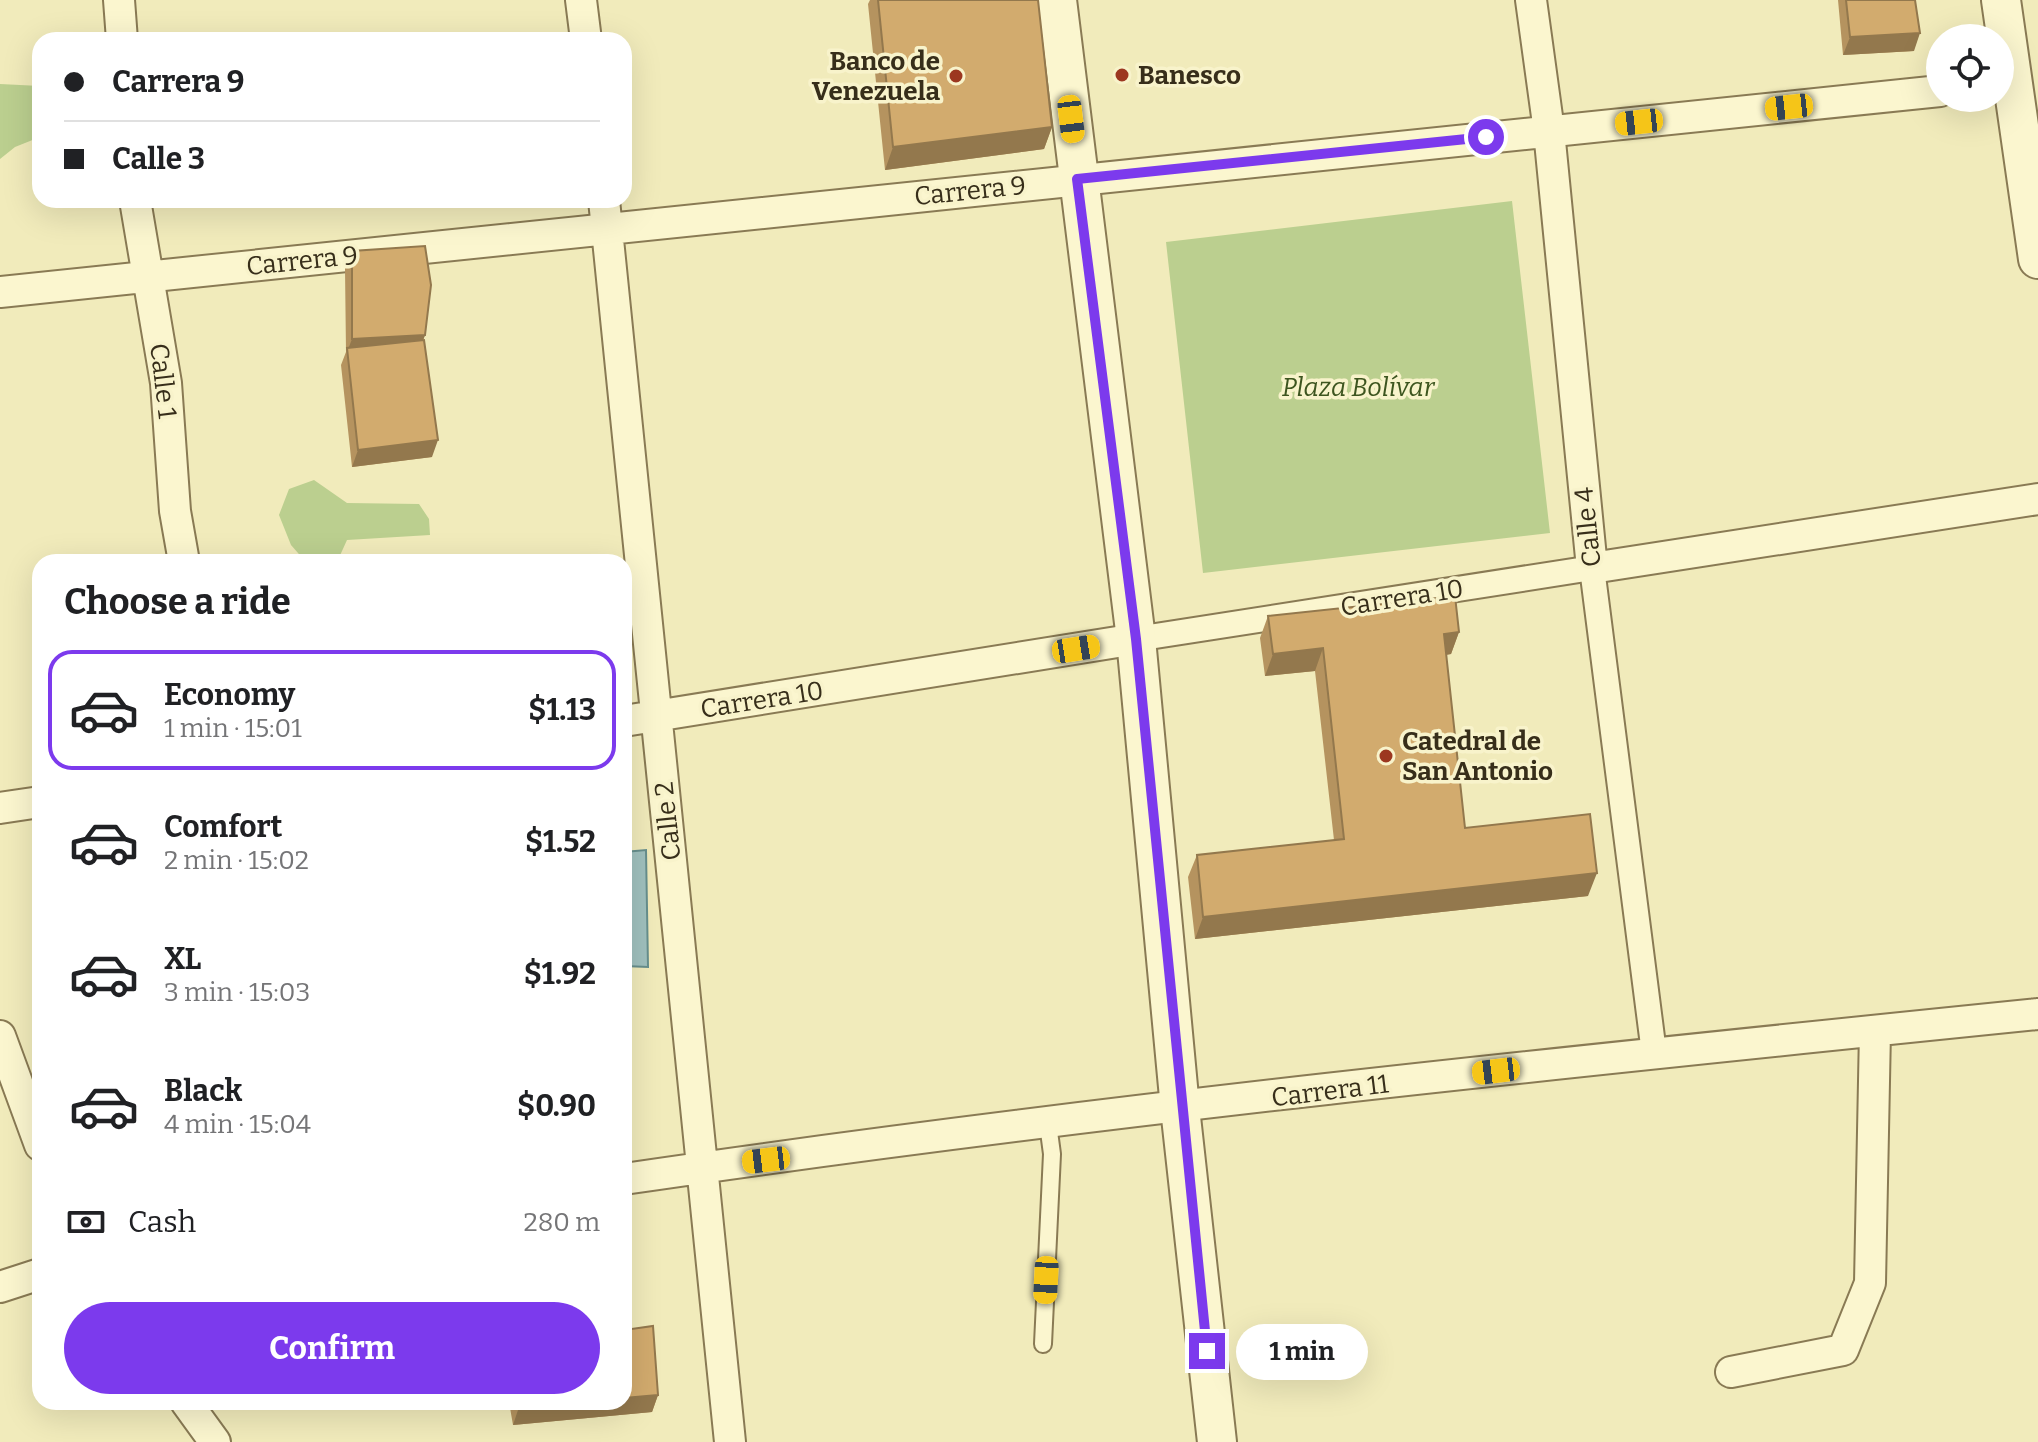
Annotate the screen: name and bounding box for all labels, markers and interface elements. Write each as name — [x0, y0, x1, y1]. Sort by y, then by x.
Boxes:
map controls — [1926, 24, 2014, 112]
button: locate — [1926, 24, 2014, 112]
place label: Banco de Venezuela — [812, 46, 940, 107]
place label: Banesco — [1138, 60, 1241, 91]
text: Carrera 9 — [112, 64, 244, 100]
marker: Banesco — [1113, 66, 1131, 84]
marker: Banco de Venezuela — [947, 67, 965, 85]
car — [1764, 93, 1814, 121]
car — [1056, 94, 1086, 144]
car — [1614, 108, 1664, 136]
route start — [1468, 119, 1504, 155]
text: Calle 3 — [112, 141, 205, 177]
street label: Carrera 9 — [913, 170, 1027, 212]
street label: Carrera 9 — [245, 240, 359, 282]
street label: Calle 1 — [143, 342, 183, 421]
park label: Plaza Bolívar — [1282, 372, 1436, 403]
street label: Calle 4 — [1568, 486, 1608, 568]
street label: Carrera 10 — [1338, 573, 1466, 623]
text: Choose a ride — [64, 580, 291, 624]
car — [1050, 633, 1102, 665]
icon: car — [68, 674, 140, 746]
street label: Carrera 10 — [698, 675, 826, 725]
text: Economy — [164, 677, 295, 713]
text: $1.13 — [528, 692, 596, 728]
text: 1 min · 15:01 — [164, 713, 302, 744]
place label: Catedral de San Antonio — [1402, 726, 1553, 787]
marker: Catedral de San Antonio — [1377, 747, 1395, 765]
street label: Calle 2 — [648, 780, 688, 862]
icon: car — [68, 806, 140, 878]
text: Comfort — [164, 809, 282, 845]
text: $1.52 — [525, 824, 596, 860]
text: 2 min · 15:02 — [164, 845, 309, 876]
icon: car — [68, 938, 140, 1010]
text: XL — [164, 941, 201, 977]
text: $1.92 — [524, 956, 596, 992]
text: 3 min · 15:03 — [164, 977, 310, 1008]
car — [1471, 1056, 1521, 1086]
street label: Carrera 11 — [1270, 1068, 1391, 1114]
icon: car — [68, 1070, 140, 1142]
text: Black — [164, 1073, 242, 1109]
text: $0.90 — [517, 1088, 596, 1124]
text: 4 min · 15:04 — [164, 1109, 311, 1140]
car — [741, 1145, 791, 1175]
icon: cash — [64, 1200, 108, 1244]
text: Cash — [128, 1204, 196, 1240]
text: 280 m — [524, 1207, 600, 1238]
car — [1033, 1255, 1059, 1305]
button: Confirm — [64, 1302, 600, 1394]
callout: 1 min — [1235, 1323, 1367, 1379]
route end — [1189, 1333, 1225, 1369]
text: 1 min — [1269, 1336, 1335, 1367]

